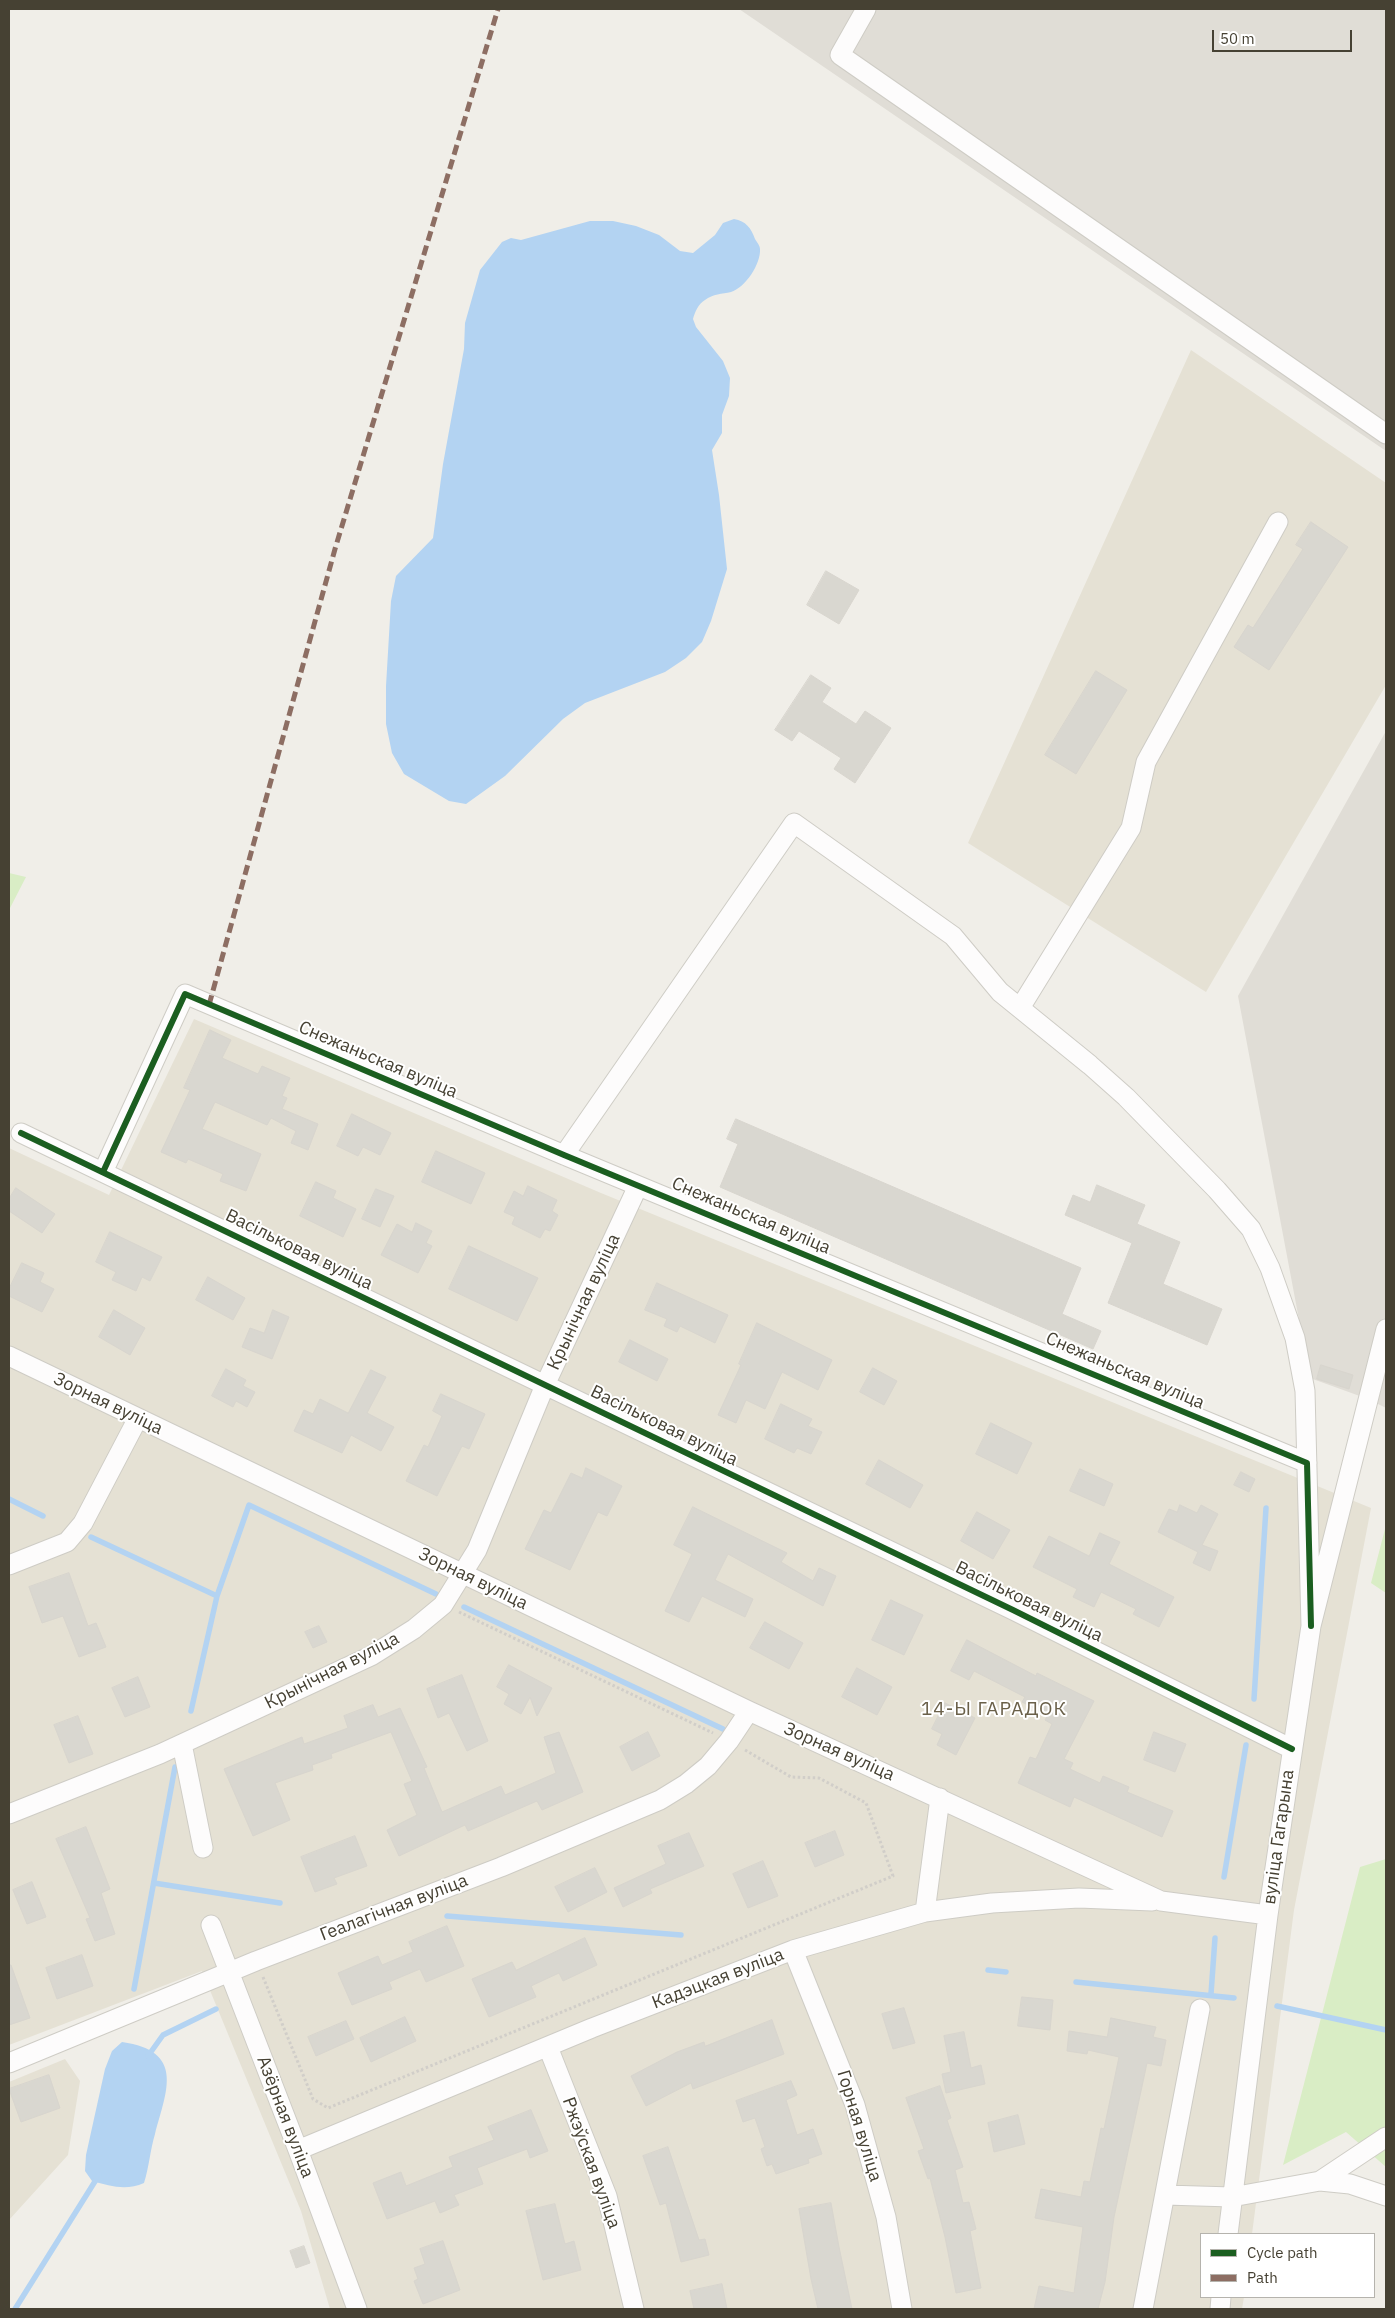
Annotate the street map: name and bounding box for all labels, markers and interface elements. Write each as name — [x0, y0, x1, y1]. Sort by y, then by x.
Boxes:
scale bar — [1215, 20, 1355, 52]
text: 50 m — [1220, 29, 1255, 48]
street label: Снежаньская вуліца — [295, 1017, 461, 1103]
street label: Снежаньская вуліца — [668, 1173, 834, 1259]
street label: Васільковая вуліца — [222, 1205, 376, 1295]
street label: Крынічная вуліца — [543, 1230, 625, 1374]
street label: Снежаньская вуліца — [1042, 1328, 1208, 1414]
street label: Зорная вуліца — [50, 1368, 166, 1440]
street label: Васільковая вуліца — [587, 1381, 741, 1471]
street label: Зорная вуліца — [415, 1543, 531, 1615]
street label: Васільковая вуліца — [952, 1557, 1106, 1647]
street label: Крынічная вуліца — [261, 1628, 403, 1714]
district label: 14-Ы ГАРАДОК — [919, 1699, 1069, 1721]
street label: Зорная вуліца — [780, 1718, 898, 1786]
street label: вуліца Гагарына — [1259, 1768, 1299, 1906]
street label: Геалагічная вуліца — [317, 1870, 471, 1946]
street label: Кадэцкая вуліца — [649, 1944, 787, 2014]
street label: Азёрная вуліца — [252, 2053, 318, 2181]
street label: Горная вуліца — [832, 2068, 886, 2184]
street label: Ржэўская вуліца — [557, 2094, 625, 2232]
legend — [1200, 2233, 1375, 2298]
text: Cycle path — [1247, 2243, 1318, 2262]
text: Path — [1247, 2268, 1278, 2287]

